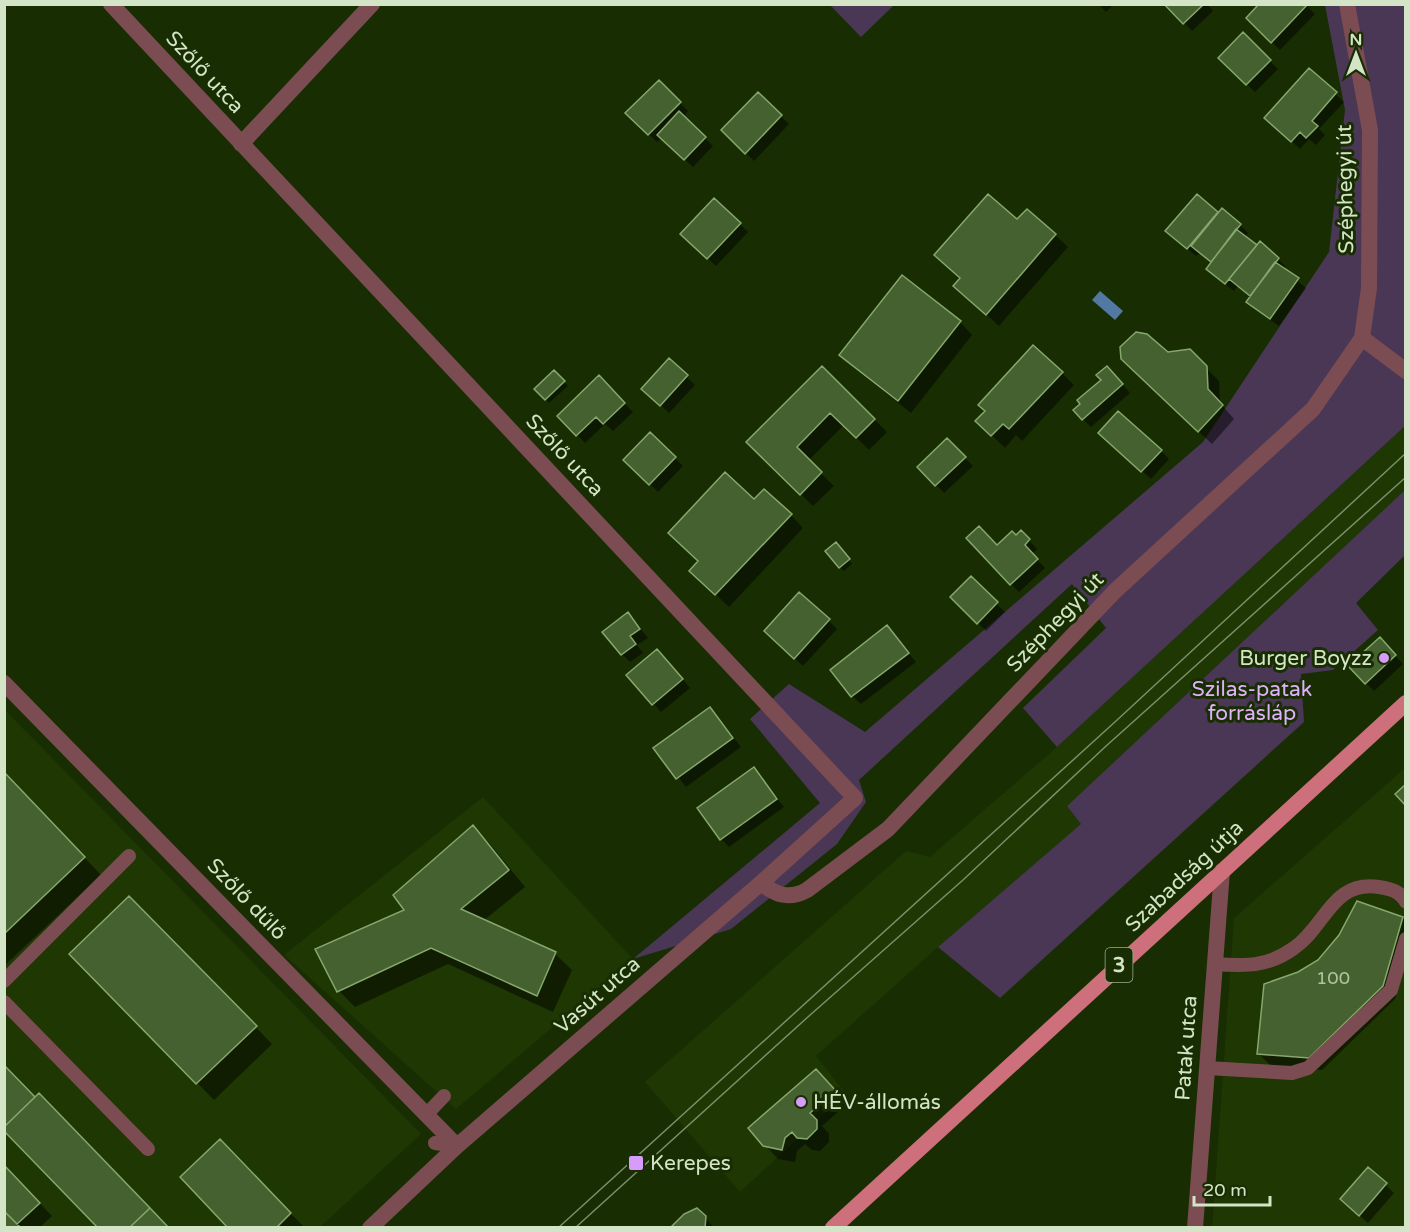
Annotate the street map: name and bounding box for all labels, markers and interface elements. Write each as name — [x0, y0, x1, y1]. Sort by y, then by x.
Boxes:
north arrow — [1326, 24, 1386, 84]
street label: Szőlő utca — [160, 26, 249, 119]
text: N — [1350, 30, 1362, 50]
street label: Széphegyi út — [1332, 124, 1359, 254]
street label: Szőlő utca — [520, 409, 609, 502]
street label: Széphegyi út — [1001, 567, 1109, 678]
place label: Burger Boyzz — [1239, 646, 1372, 671]
marker: Burger Boyzz — [1377, 651, 1391, 665]
park label: Szilas-patak forrásláp — [1192, 677, 1312, 726]
street label: Szabadság útja — [1120, 815, 1248, 937]
street label: Szőlő dűlő — [202, 853, 292, 945]
road number: 3 — [1106, 948, 1132, 982]
street label: Vasút utca — [549, 951, 645, 1039]
house number: 100 — [1316, 967, 1350, 989]
street label: Patak utca — [1170, 995, 1203, 1102]
place label: HÉV-állomás — [813, 1090, 941, 1115]
marker: HÉV-állomás — [794, 1095, 808, 1109]
place label: Kerepes — [650, 1151, 731, 1176]
marker: Kerepes — [627, 1154, 645, 1172]
scale bar — [1194, 1169, 1270, 1207]
text: 20 m — [1203, 1179, 1247, 1201]

